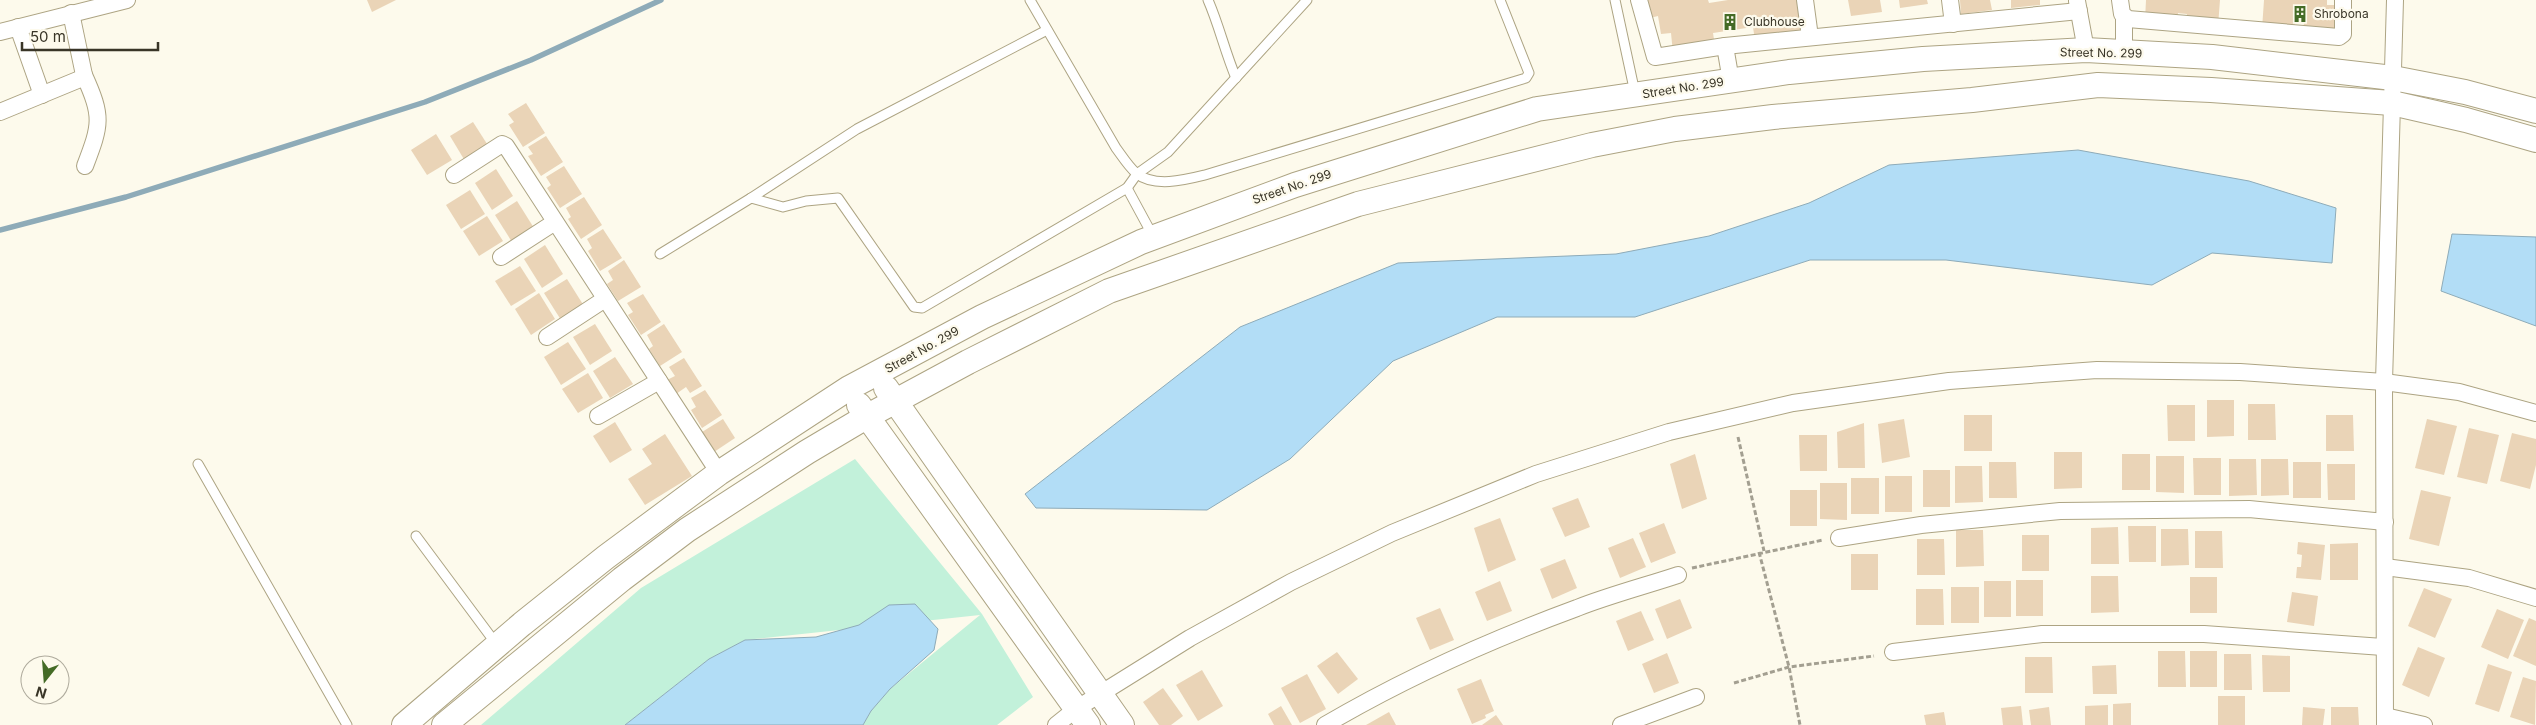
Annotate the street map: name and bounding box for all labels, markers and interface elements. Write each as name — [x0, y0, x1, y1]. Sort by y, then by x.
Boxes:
building icon: Shrobona — [2290, 4, 2310, 24]
place label: Shrobona — [2314, 6, 2369, 21]
building icon: Clubhouse — [1720, 12, 1740, 32]
place label: Clubhouse — [1744, 14, 1805, 29]
scale bar — [22, 20, 159, 52]
text: 50 m — [30, 27, 66, 46]
street label: Street No. 299 — [2060, 44, 2142, 61]
street label: Street No. 299 — [1641, 74, 1725, 101]
street label: Street No. 299 — [1250, 166, 1333, 207]
street label: Street No. 299 — [882, 323, 961, 376]
north arrow — [20, 655, 70, 705]
text: N — [33, 683, 49, 703]

